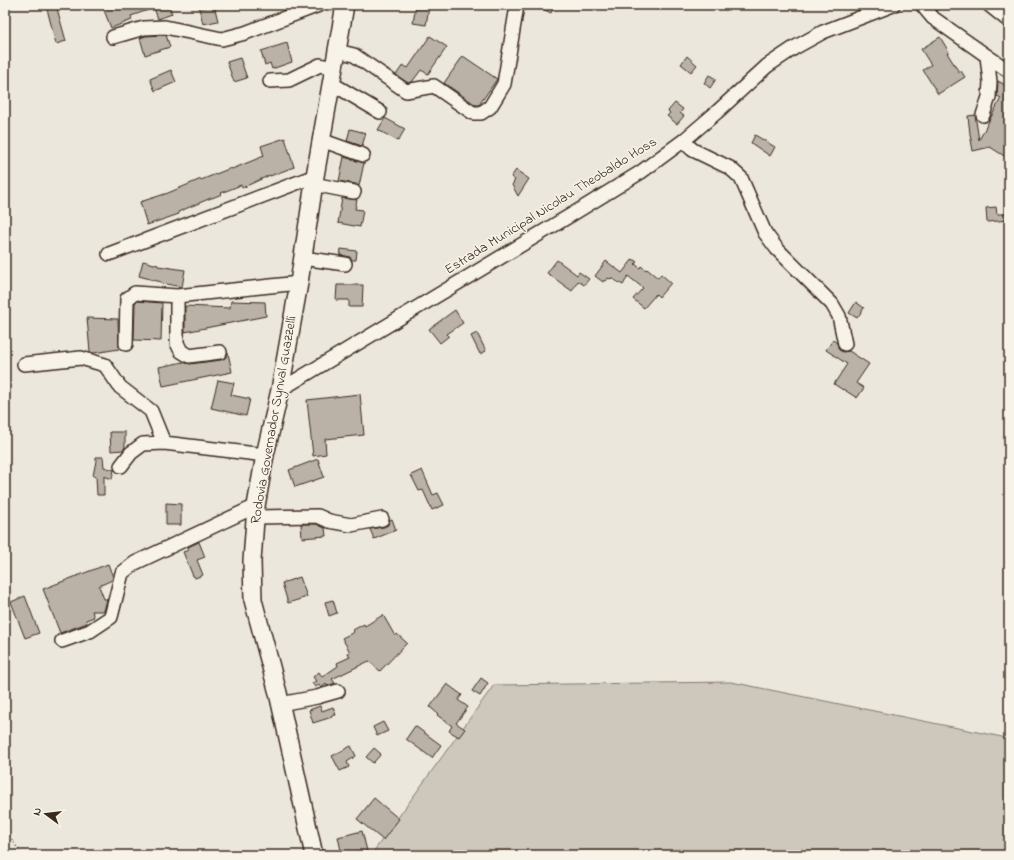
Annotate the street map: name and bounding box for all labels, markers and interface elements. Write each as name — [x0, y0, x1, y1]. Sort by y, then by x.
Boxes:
street label: Estrada Municipal Nicolau Theobaldo Hoss — [441, 132, 661, 280]
street label: Rodovia Governador Synval Guazzelli — [245, 314, 304, 526]
north arrow — [26, 794, 66, 834]
text: N — [29, 806, 46, 817]

